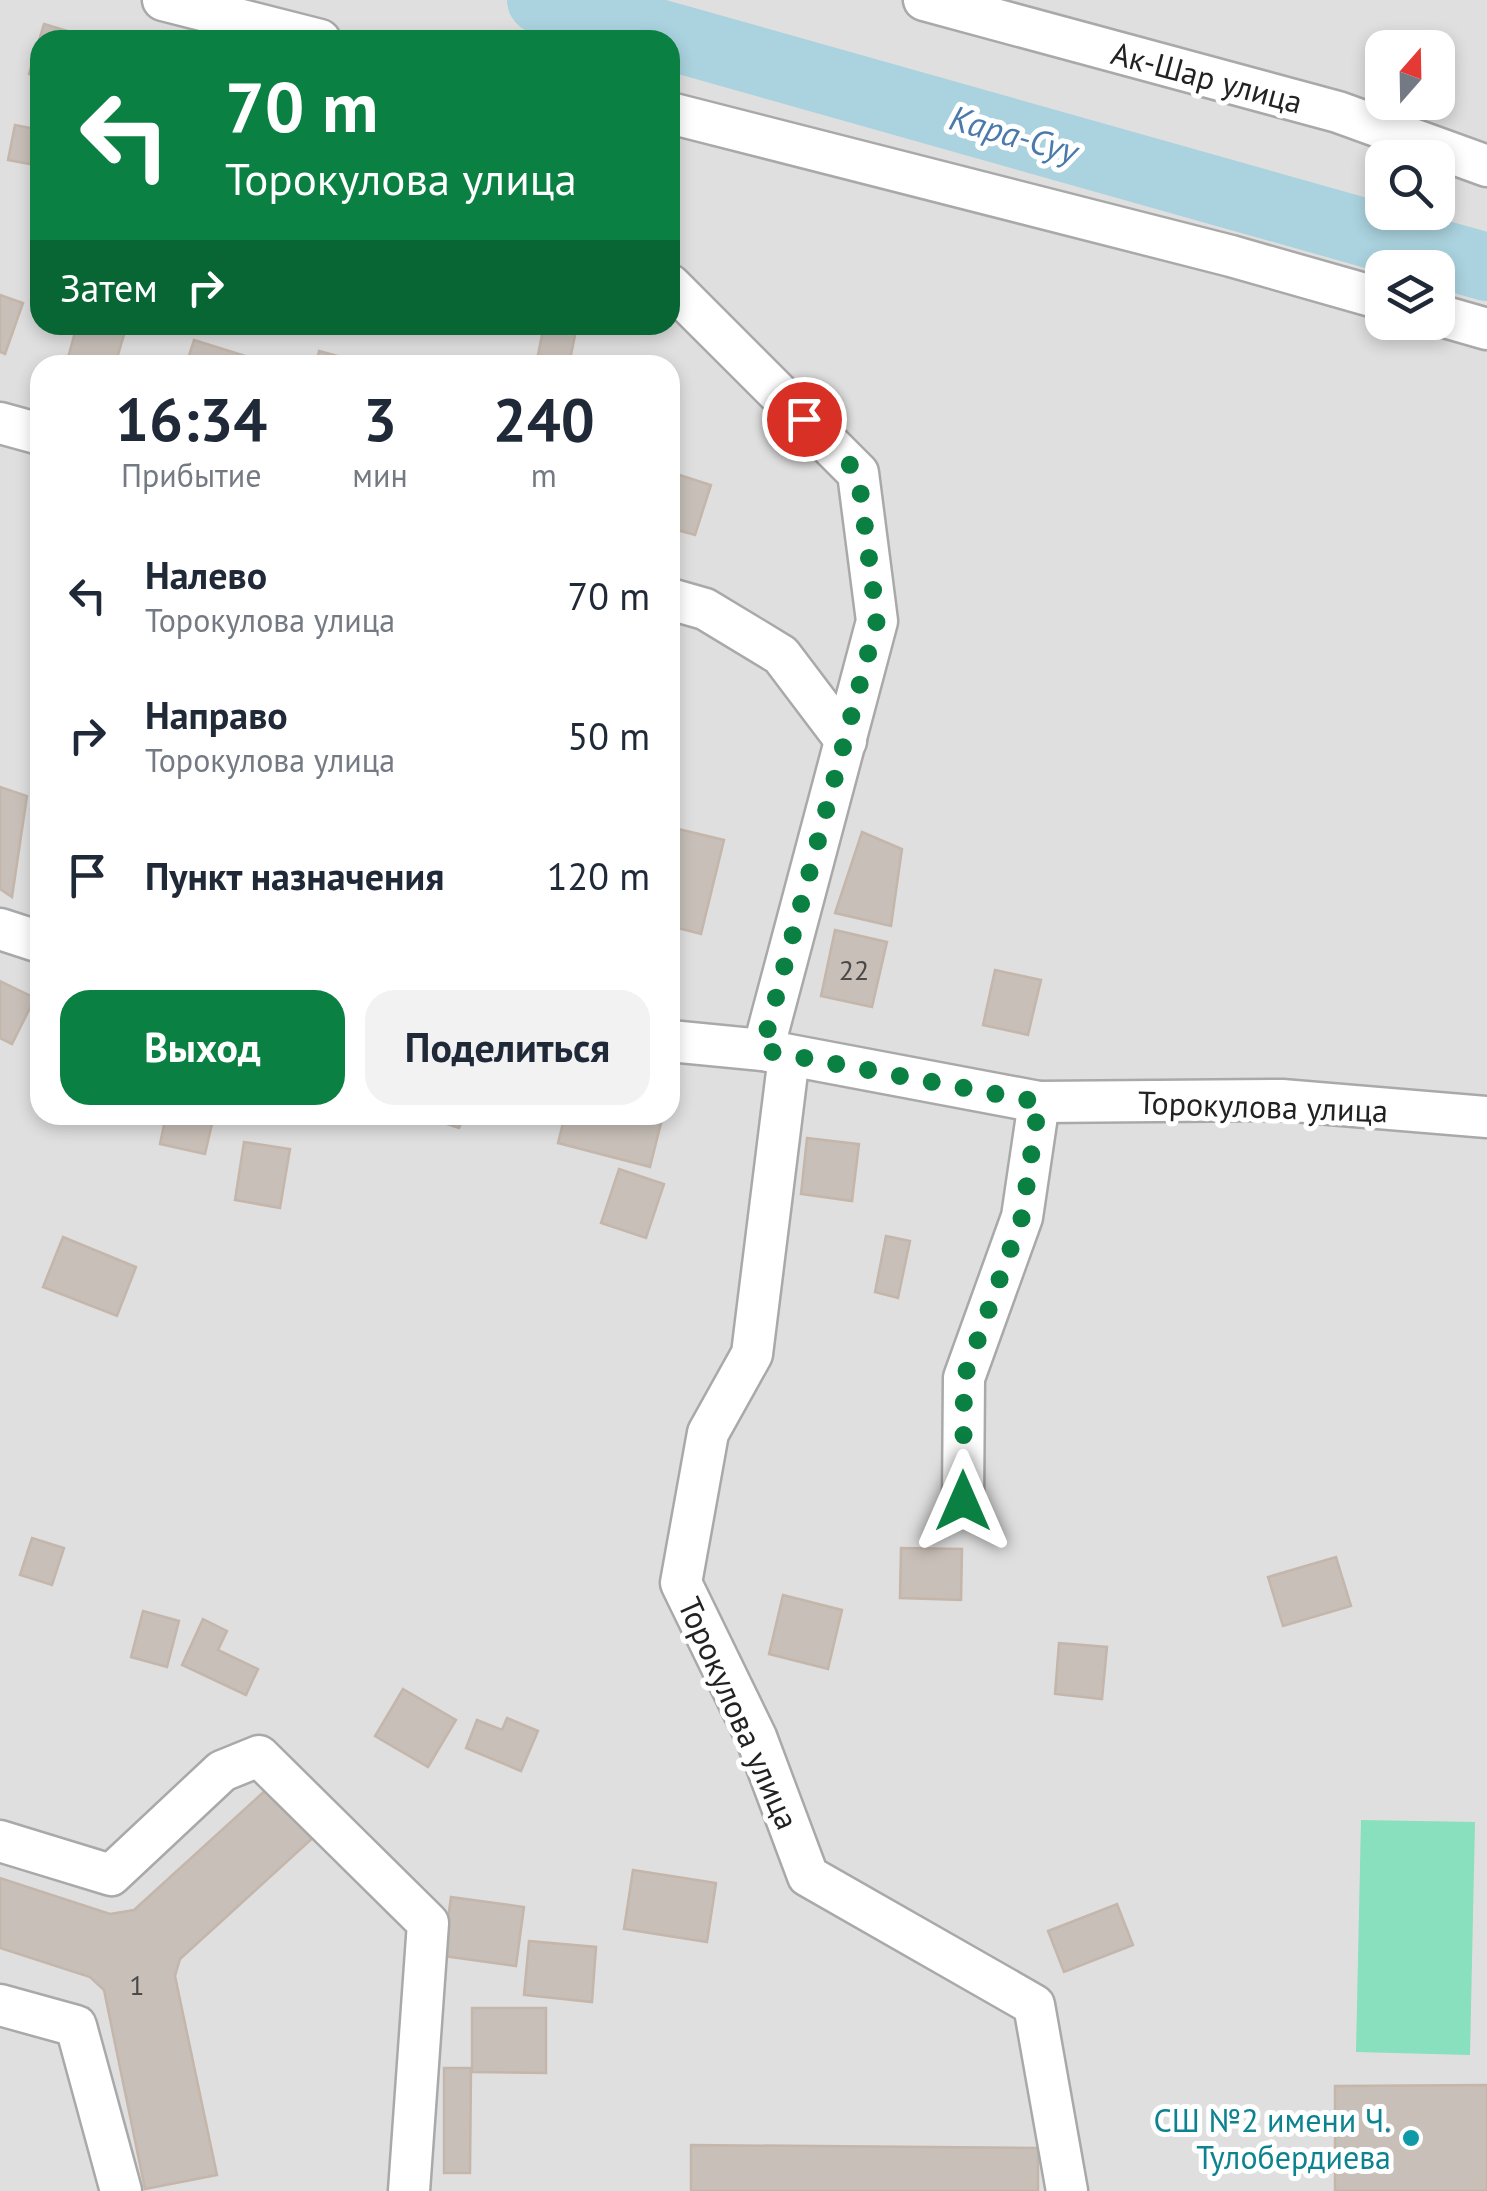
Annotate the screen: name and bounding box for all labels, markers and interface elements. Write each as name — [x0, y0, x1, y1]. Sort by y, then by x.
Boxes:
north arrow — [1365, 30, 1455, 120]
map controls — [1365, 30, 1455, 340]
street label: Ак-Шар улица — [1107, 31, 1307, 123]
text: 70 m — [225, 61, 378, 151]
icon: left — [60, 70, 190, 200]
water label: Кара-Суу — [945, 94, 1086, 175]
button: search — [1365, 140, 1455, 230]
text: Торокулова улица — [225, 149, 577, 207]
button: layers — [1365, 250, 1455, 340]
icon: right — [178, 260, 233, 315]
text: Затем — [60, 263, 158, 312]
pin — [762, 377, 847, 462]
text: 16:34 — [115, 380, 267, 458]
text: 3 — [363, 380, 397, 458]
text: 240 — [493, 380, 595, 458]
icon: arrive — [777, 392, 832, 447]
text: Прибытие — [121, 454, 261, 496]
text: мин — [352, 454, 408, 496]
text: m — [531, 454, 557, 496]
text: Налево — [145, 550, 267, 599]
icon: left — [60, 568, 115, 623]
text: 70 m — [568, 571, 650, 620]
text: Торокулова улица — [145, 599, 395, 641]
text: Направо — [145, 690, 288, 739]
icon: right — [60, 708, 115, 763]
text: 50 m — [568, 711, 650, 760]
text: Торокулова улица — [145, 739, 395, 781]
icon: arrive — [60, 848, 115, 903]
text: Пункт назначения — [145, 851, 444, 900]
text: 120 m — [547, 851, 650, 900]
house number: 22 — [839, 951, 869, 988]
button: Выход — [60, 990, 345, 1105]
button: Поделиться — [365, 990, 650, 1105]
street label: Торокулова улица — [1137, 1081, 1389, 1131]
position arrow — [911, 1449, 1015, 1553]
street label: Торокулова улица — [669, 1590, 809, 1836]
house number: 1 — [129, 1966, 145, 2003]
place label: СШ №2 имени Ч. Тулобердиева — [1154, 2099, 1391, 2178]
marker: СШ №2 имени Ч. Тулобердиева — [1400, 2127, 1422, 2149]

